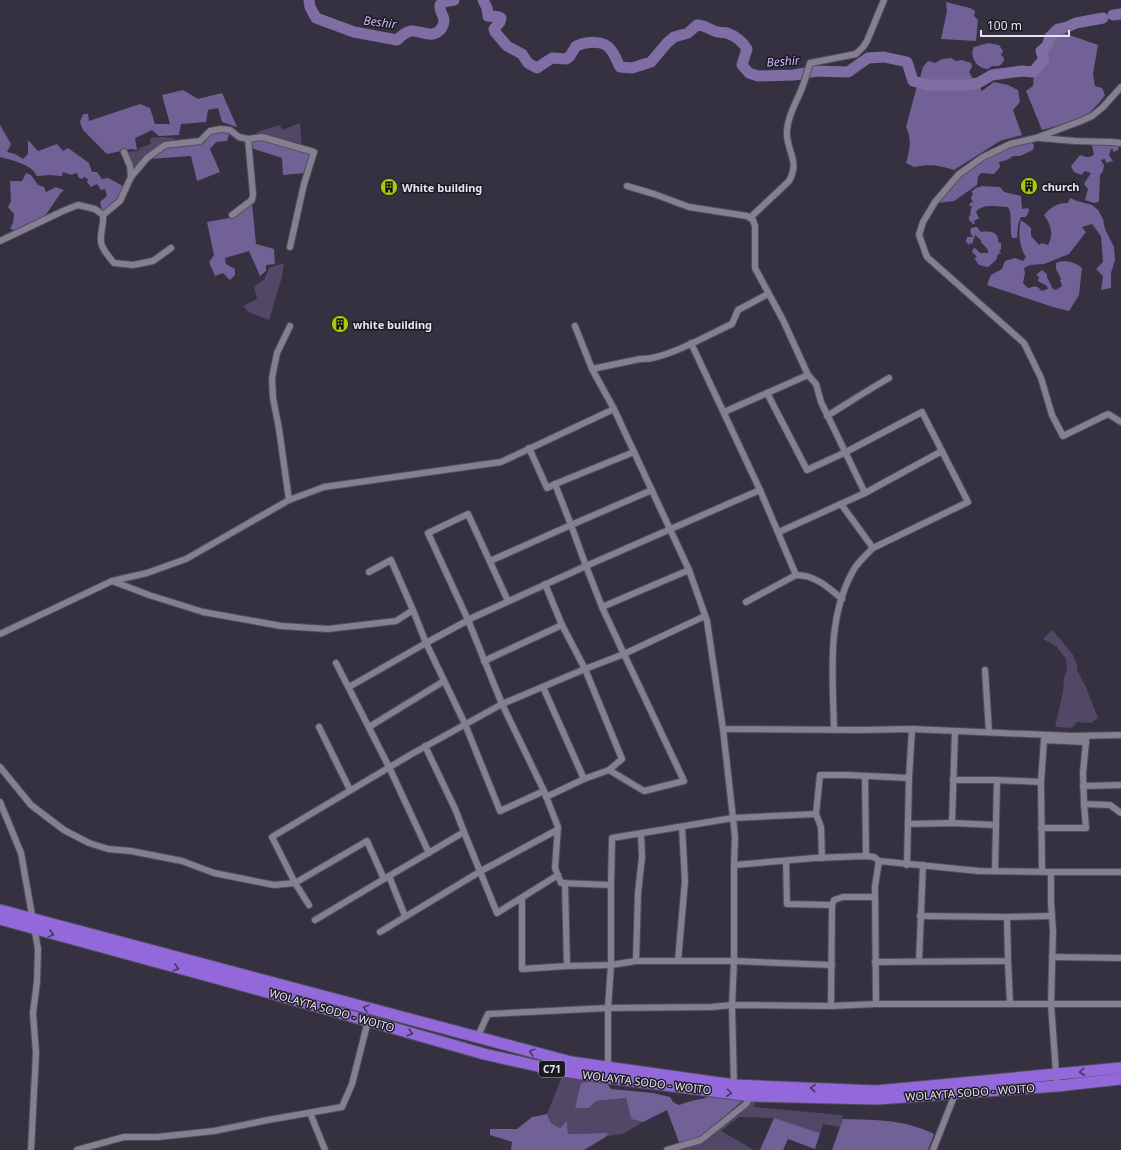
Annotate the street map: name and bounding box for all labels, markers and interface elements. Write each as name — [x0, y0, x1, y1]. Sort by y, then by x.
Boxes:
water label: Beshir — [362, 12, 399, 33]
scale bar — [981, 12, 1069, 38]
text: 100 m — [987, 17, 1022, 34]
water label: Beshir — [766, 51, 801, 71]
building icon: church — [1019, 176, 1039, 196]
building icon: White building — [379, 177, 399, 197]
place label: church — [1042, 179, 1080, 194]
place label: White building — [402, 180, 482, 195]
building icon: white building — [330, 314, 350, 334]
place label: white building — [353, 317, 432, 332]
one-way arrow — [47, 929, 54, 938]
one-way arrow — [173, 963, 180, 972]
street label: WOLAYTA SODO - WOITO — [268, 985, 396, 1035]
one-way arrow — [363, 1004, 370, 1013]
one-way arrow — [406, 1028, 413, 1037]
one-way arrow — [529, 1048, 536, 1057]
road number: C71 — [539, 1061, 565, 1077]
street label: WOLAYTA SODO - WOITO — [582, 1067, 712, 1097]
one-way arrow — [1079, 1067, 1085, 1076]
street label: WOLAYTA SODO - WOITO — [905, 1080, 1035, 1104]
one-way arrow — [810, 1084, 816, 1093]
one-way arrow — [726, 1088, 732, 1097]

